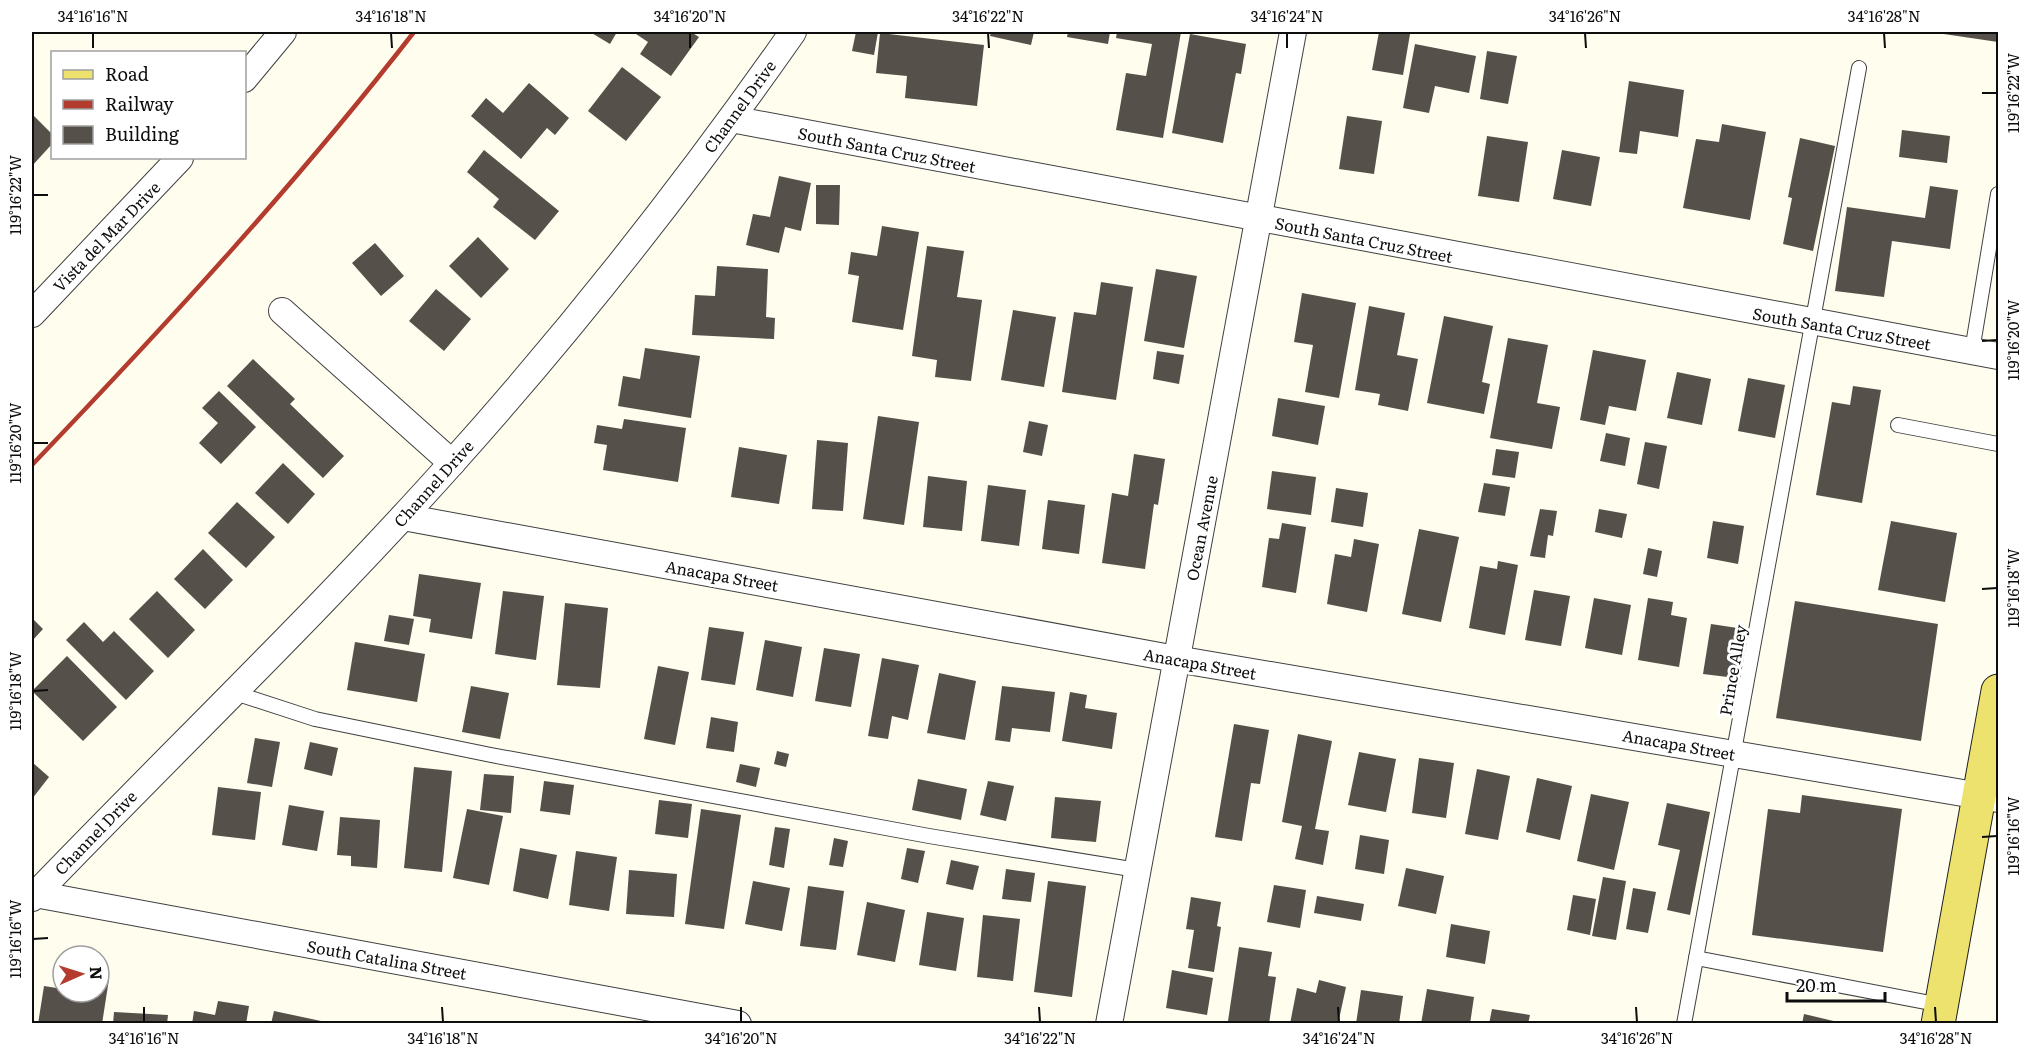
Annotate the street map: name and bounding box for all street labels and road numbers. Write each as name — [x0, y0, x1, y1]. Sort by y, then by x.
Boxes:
street label: Channel Drive — [697, 55, 781, 157]
street label: South Santa Cruz Street — [796, 120, 978, 178]
street label: Vista del Mar Drive — [47, 175, 165, 297]
street label: South Santa Cruz Street — [1273, 210, 1455, 268]
street label: South Santa Cruz Street — [1751, 301, 1934, 356]
street label: Channel Drive — [387, 434, 479, 532]
street label: Ocean Avenue — [1179, 473, 1223, 583]
street label: Anacapa Street — [664, 553, 781, 597]
street label: Prince Alley — [1712, 622, 1752, 717]
street label: Anacapa Street — [1142, 641, 1259, 685]
street label: Anacapa Street — [1621, 722, 1738, 766]
street label: Channel Drive — [48, 784, 142, 880]
street label: South Catalina Street — [305, 933, 469, 985]

